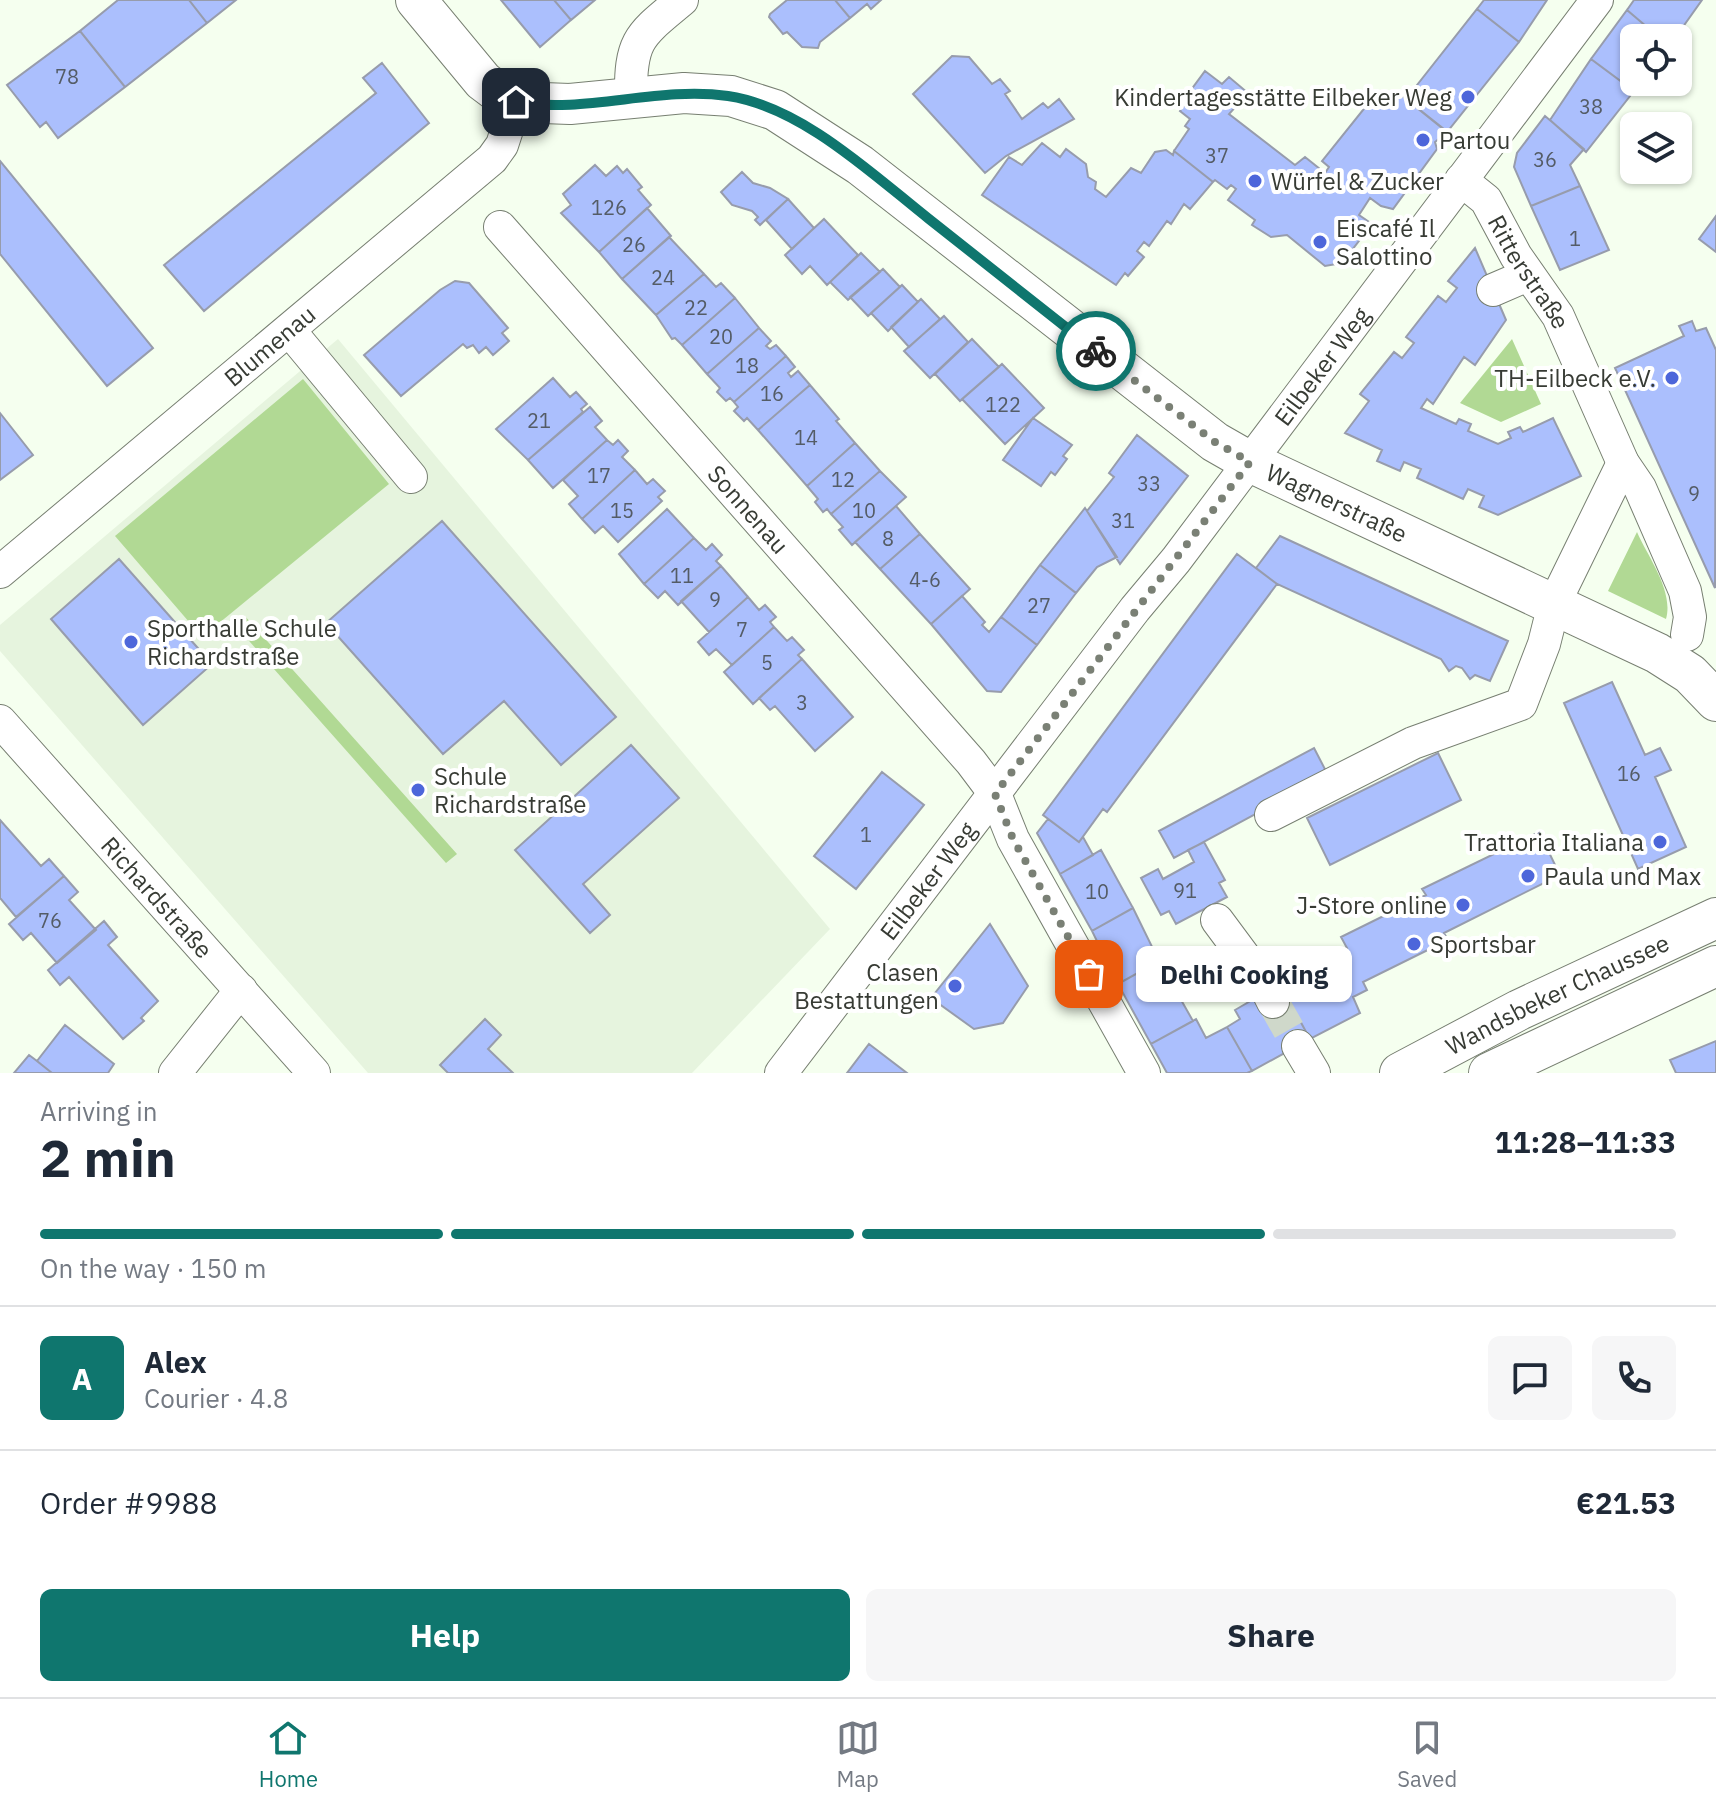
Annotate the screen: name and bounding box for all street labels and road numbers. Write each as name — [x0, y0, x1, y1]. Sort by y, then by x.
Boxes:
street label: Ritterstraße — [1481, 209, 1578, 334]
street label: Blumenau — [217, 298, 322, 393]
street label: Eilbeker Weg — [1267, 300, 1377, 432]
street label: Wagnerstraße — [1261, 456, 1413, 550]
street label: Sonnenau — [701, 458, 796, 560]
street label: Eilbeker Weg — [872, 815, 983, 946]
street label: Richardstraße — [94, 830, 220, 965]
street label: Wandsbeker Chaussee — [1440, 926, 1674, 1062]

